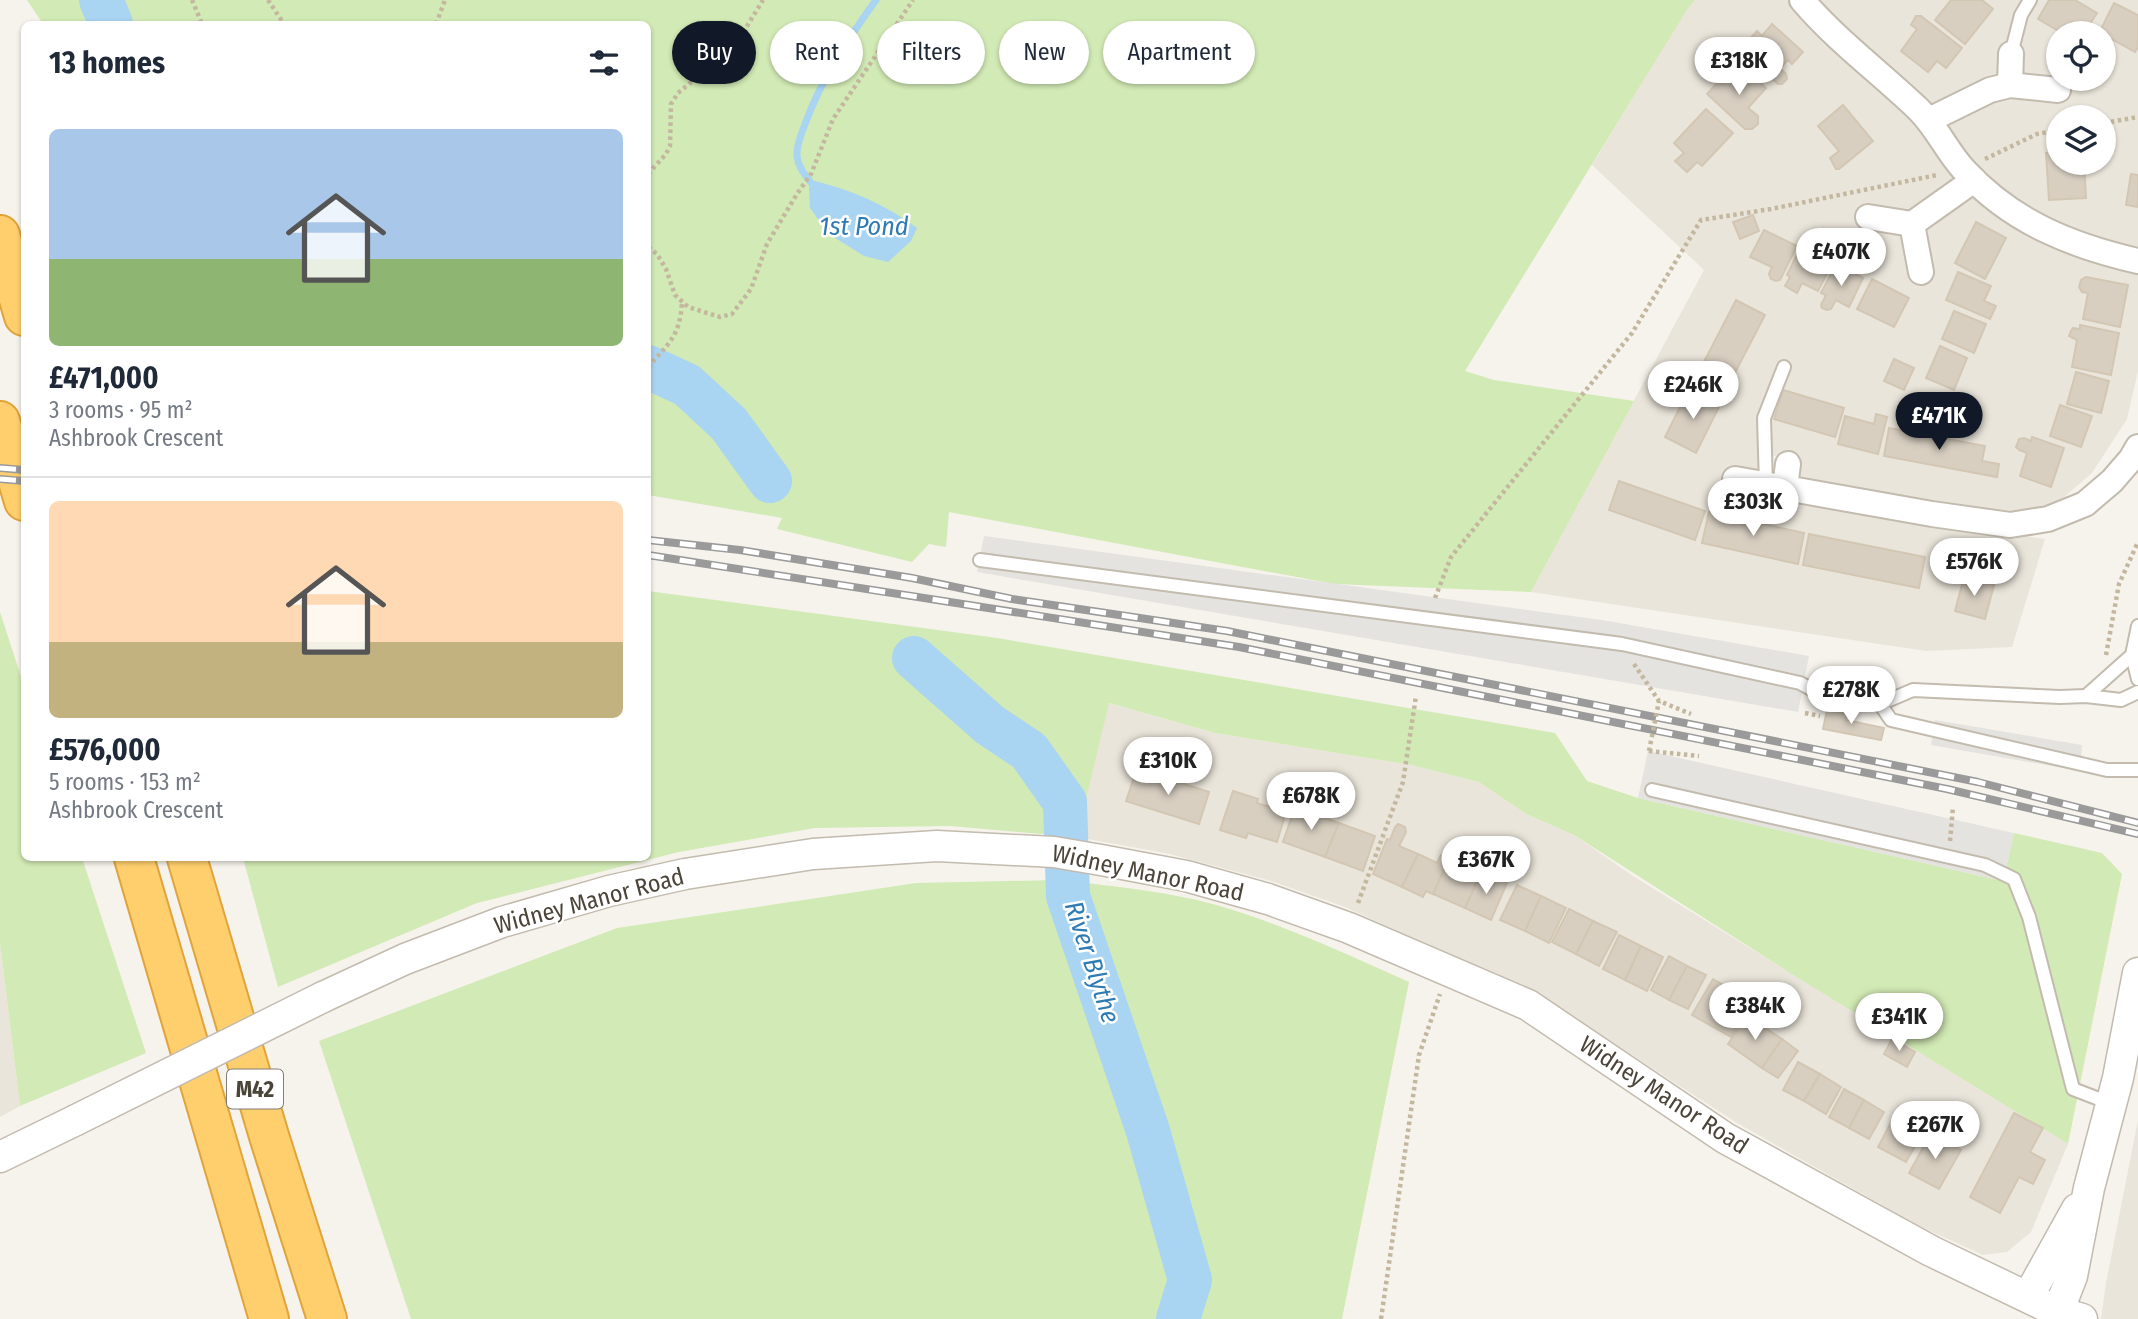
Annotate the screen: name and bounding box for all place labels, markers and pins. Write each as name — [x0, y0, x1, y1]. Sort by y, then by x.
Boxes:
pin: £318K — [1690, 38, 1788, 97]
pin: £407K — [1792, 229, 1890, 288]
pin: £246K — [1644, 362, 1742, 421]
pin: £471K — [1890, 392, 1988, 452]
pin: £303K — [1704, 478, 1802, 538]
pin: £576K — [1925, 538, 2023, 598]
pin: £278K — [1802, 666, 1900, 726]
pin: £310K — [1119, 738, 1217, 797]
pin: £678K — [1262, 772, 1360, 832]
pin: £367K — [1437, 836, 1535, 896]
pin: £384K — [1706, 982, 1804, 1042]
pin: £341K — [1850, 993, 1948, 1053]
pin: £267K — [1886, 1102, 1984, 1161]

